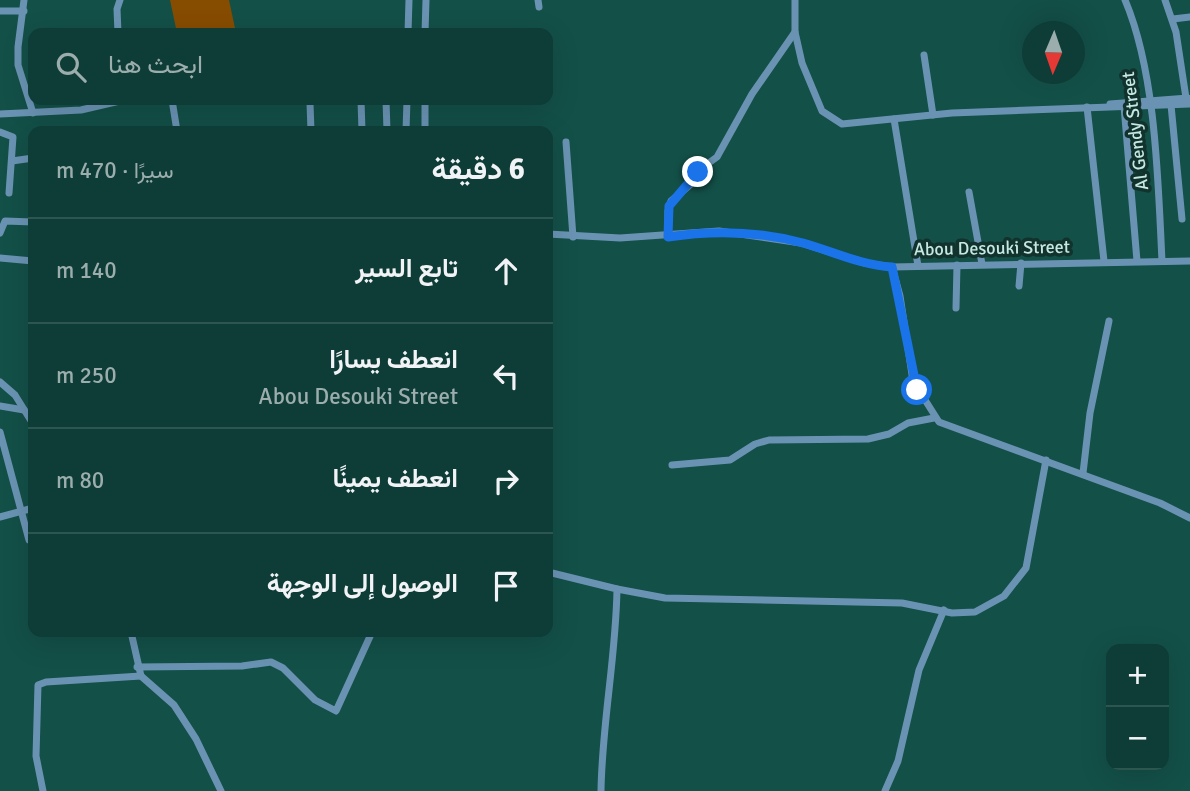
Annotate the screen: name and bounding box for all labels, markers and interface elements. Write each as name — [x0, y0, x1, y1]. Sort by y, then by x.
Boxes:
north arrow — [1022, 21, 1085, 84]
search box — [28, 28, 553, 105]
icon: search — [52, 48, 90, 86]
text: ابحث هنا — [108, 49, 203, 81]
street label: Al Gendy Street — [1117, 70, 1153, 192]
text: 6 دقيقة — [431, 151, 525, 188]
text: سيرًا · 470 m — [56, 156, 174, 185]
route end — [682, 156, 713, 187]
street label: Abou Desouki Street — [914, 236, 1070, 260]
icon: ahead — [487, 252, 525, 290]
text: تابع السير — [355, 253, 458, 285]
text: 140 m — [56, 256, 117, 285]
text: انعطف يسارًا — [329, 344, 458, 376]
icon: left — [487, 357, 525, 395]
text: 250 m — [56, 361, 117, 390]
route start — [901, 374, 932, 405]
text: Abou Desouki Street — [259, 382, 458, 411]
icon: right — [487, 462, 525, 500]
text: انعطف يمينًا — [332, 463, 458, 495]
text: 80 m — [56, 466, 104, 495]
icon: arrive — [487, 567, 525, 605]
text: الوصول إلى الوجهة — [267, 568, 458, 600]
map controls — [1106, 644, 1169, 770]
button: + — [1106, 644, 1169, 707]
button: − — [1106, 707, 1169, 770]

